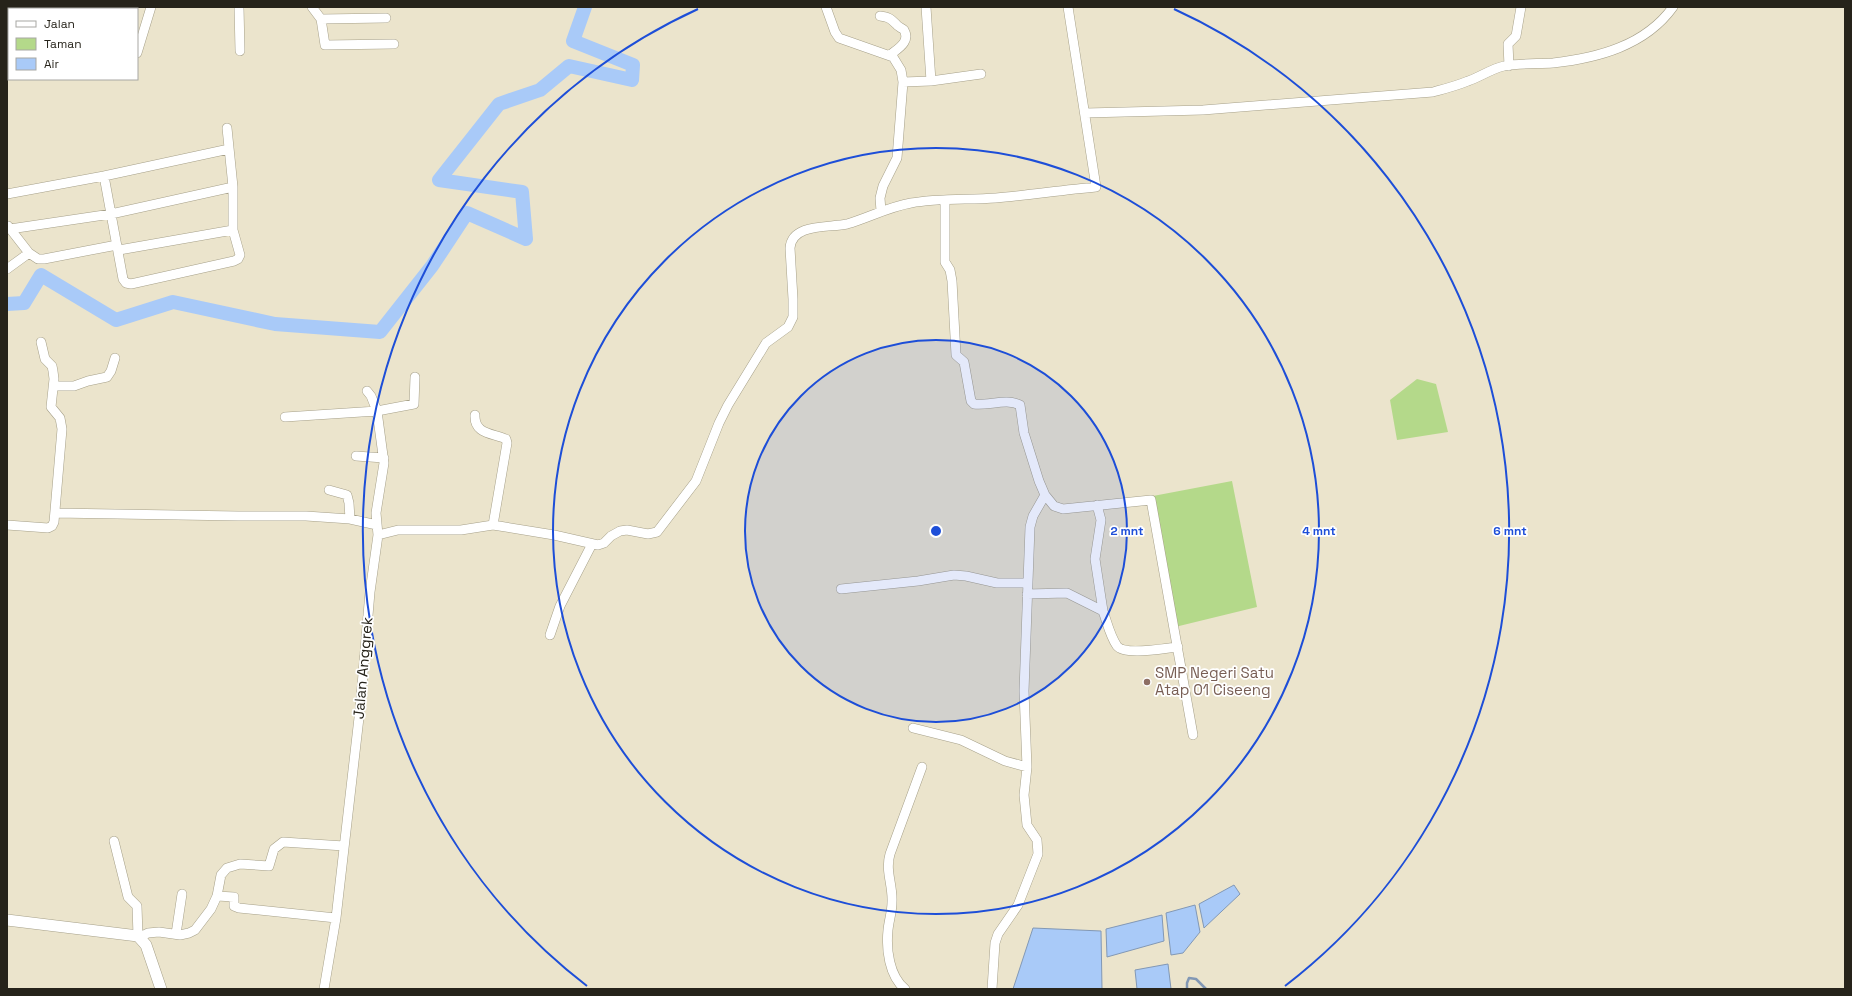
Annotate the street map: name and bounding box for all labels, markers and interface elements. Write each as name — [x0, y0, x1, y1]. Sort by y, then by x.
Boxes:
legend — [8, 8, 138, 80]
text: Jalan — [44, 16, 75, 32]
text: Taman — [44, 36, 81, 52]
text: Air — [44, 56, 60, 72]
text: 2 mnt — [1110, 523, 1144, 539]
text: 4 mnt — [1302, 523, 1336, 539]
text: 6 mnt — [1493, 523, 1527, 539]
centre of rings — [929, 524, 943, 538]
street label: Jalan Anggrek — [349, 616, 376, 720]
place label: SMP Negeri Satu Atap 01 Ciseeng — [1155, 663, 1274, 699]
marker: SMP Negeri Satu Atap 01 Ciseeng — [1142, 677, 1152, 687]

